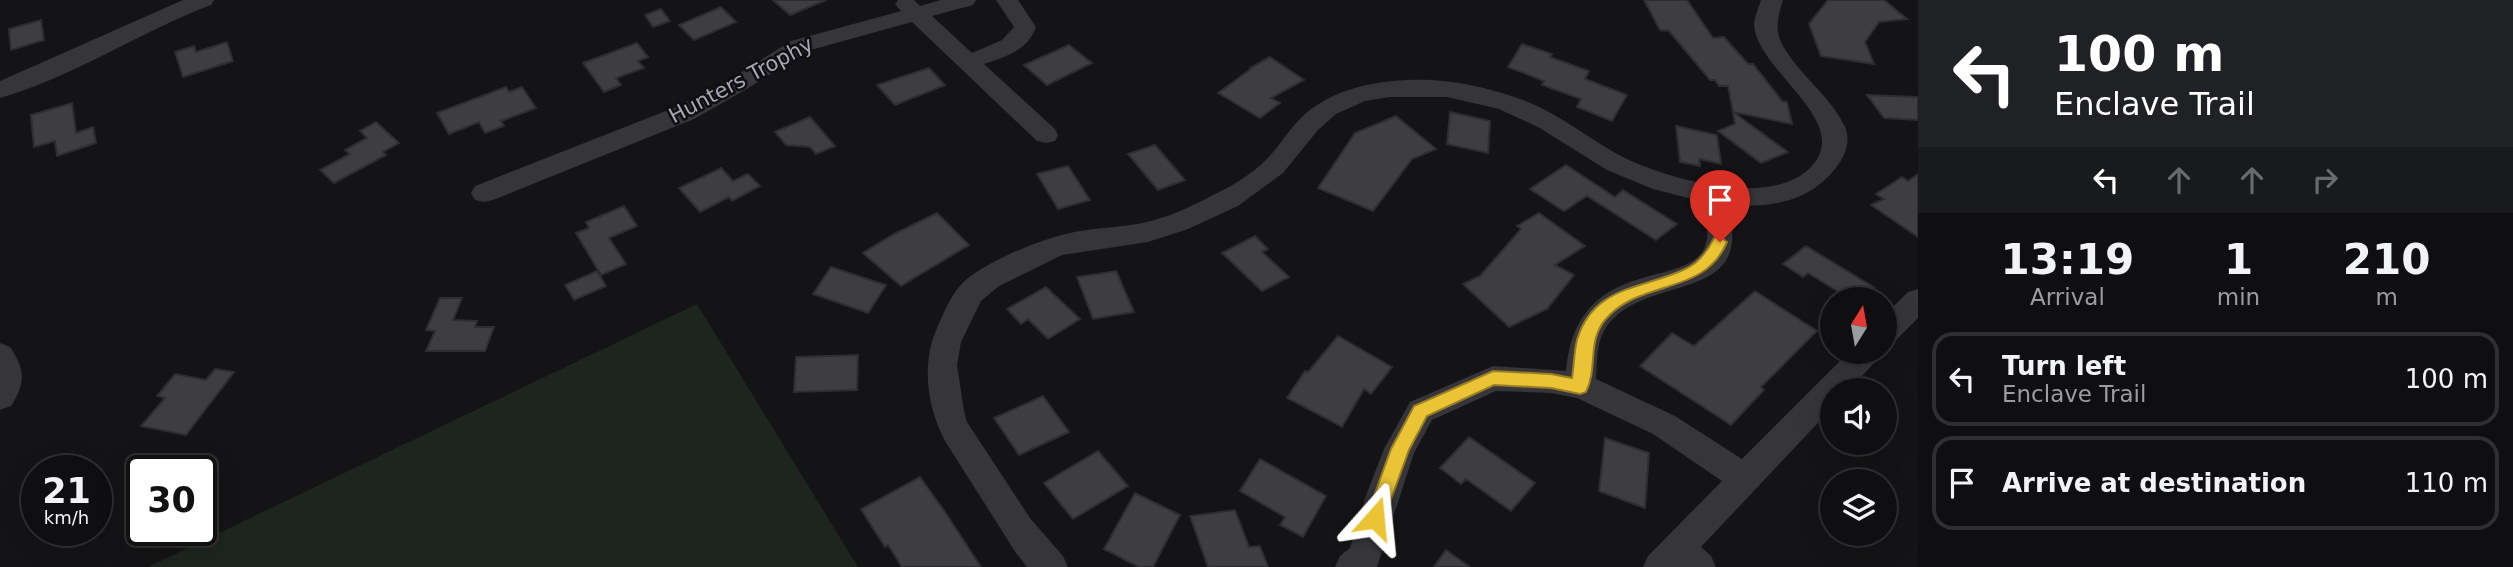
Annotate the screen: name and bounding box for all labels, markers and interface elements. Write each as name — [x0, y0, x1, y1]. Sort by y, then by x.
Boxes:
text: 100 m — [2054, 26, 2224, 83]
icon: left — [1939, 28, 2030, 119]
street label: Hunters Trophy — [665, 32, 817, 128]
text: Enclave Trail — [2054, 85, 2255, 123]
icon: left — [2087, 161, 2125, 199]
icon: ahead — [2160, 161, 2198, 199]
icon: ahead — [2233, 161, 2271, 199]
icon: right — [2306, 161, 2344, 199]
pin — [1690, 170, 1750, 242]
icon: arrive — [1701, 181, 1739, 219]
text: 13:19 — [2001, 235, 2134, 284]
text: 1 — [2224, 235, 2253, 284]
text: 210 — [2343, 235, 2430, 284]
text: Arrival — [2030, 284, 2105, 310]
text: min — [2217, 284, 2260, 310]
text: m — [2375, 284, 2398, 310]
north arrow — [1820, 287, 1897, 364]
map controls — [1820, 287, 1897, 546]
text: Turn left — [2002, 351, 2126, 381]
icon: left — [1943, 360, 1981, 398]
text: 100 m — [2405, 364, 2488, 394]
button: sound — [1820, 378, 1897, 455]
text: Enclave Trail — [2002, 381, 2146, 407]
speed limit sign: 30 — [126, 455, 217, 546]
icon: arrive — [1943, 464, 1981, 502]
text: Arrive at destination — [2002, 468, 2306, 498]
text: 110 m — [2405, 468, 2488, 498]
button: layers — [1820, 469, 1897, 546]
text: 21 — [42, 471, 91, 511]
position arrow — [1338, 481, 1412, 555]
text: km/h — [44, 507, 89, 528]

